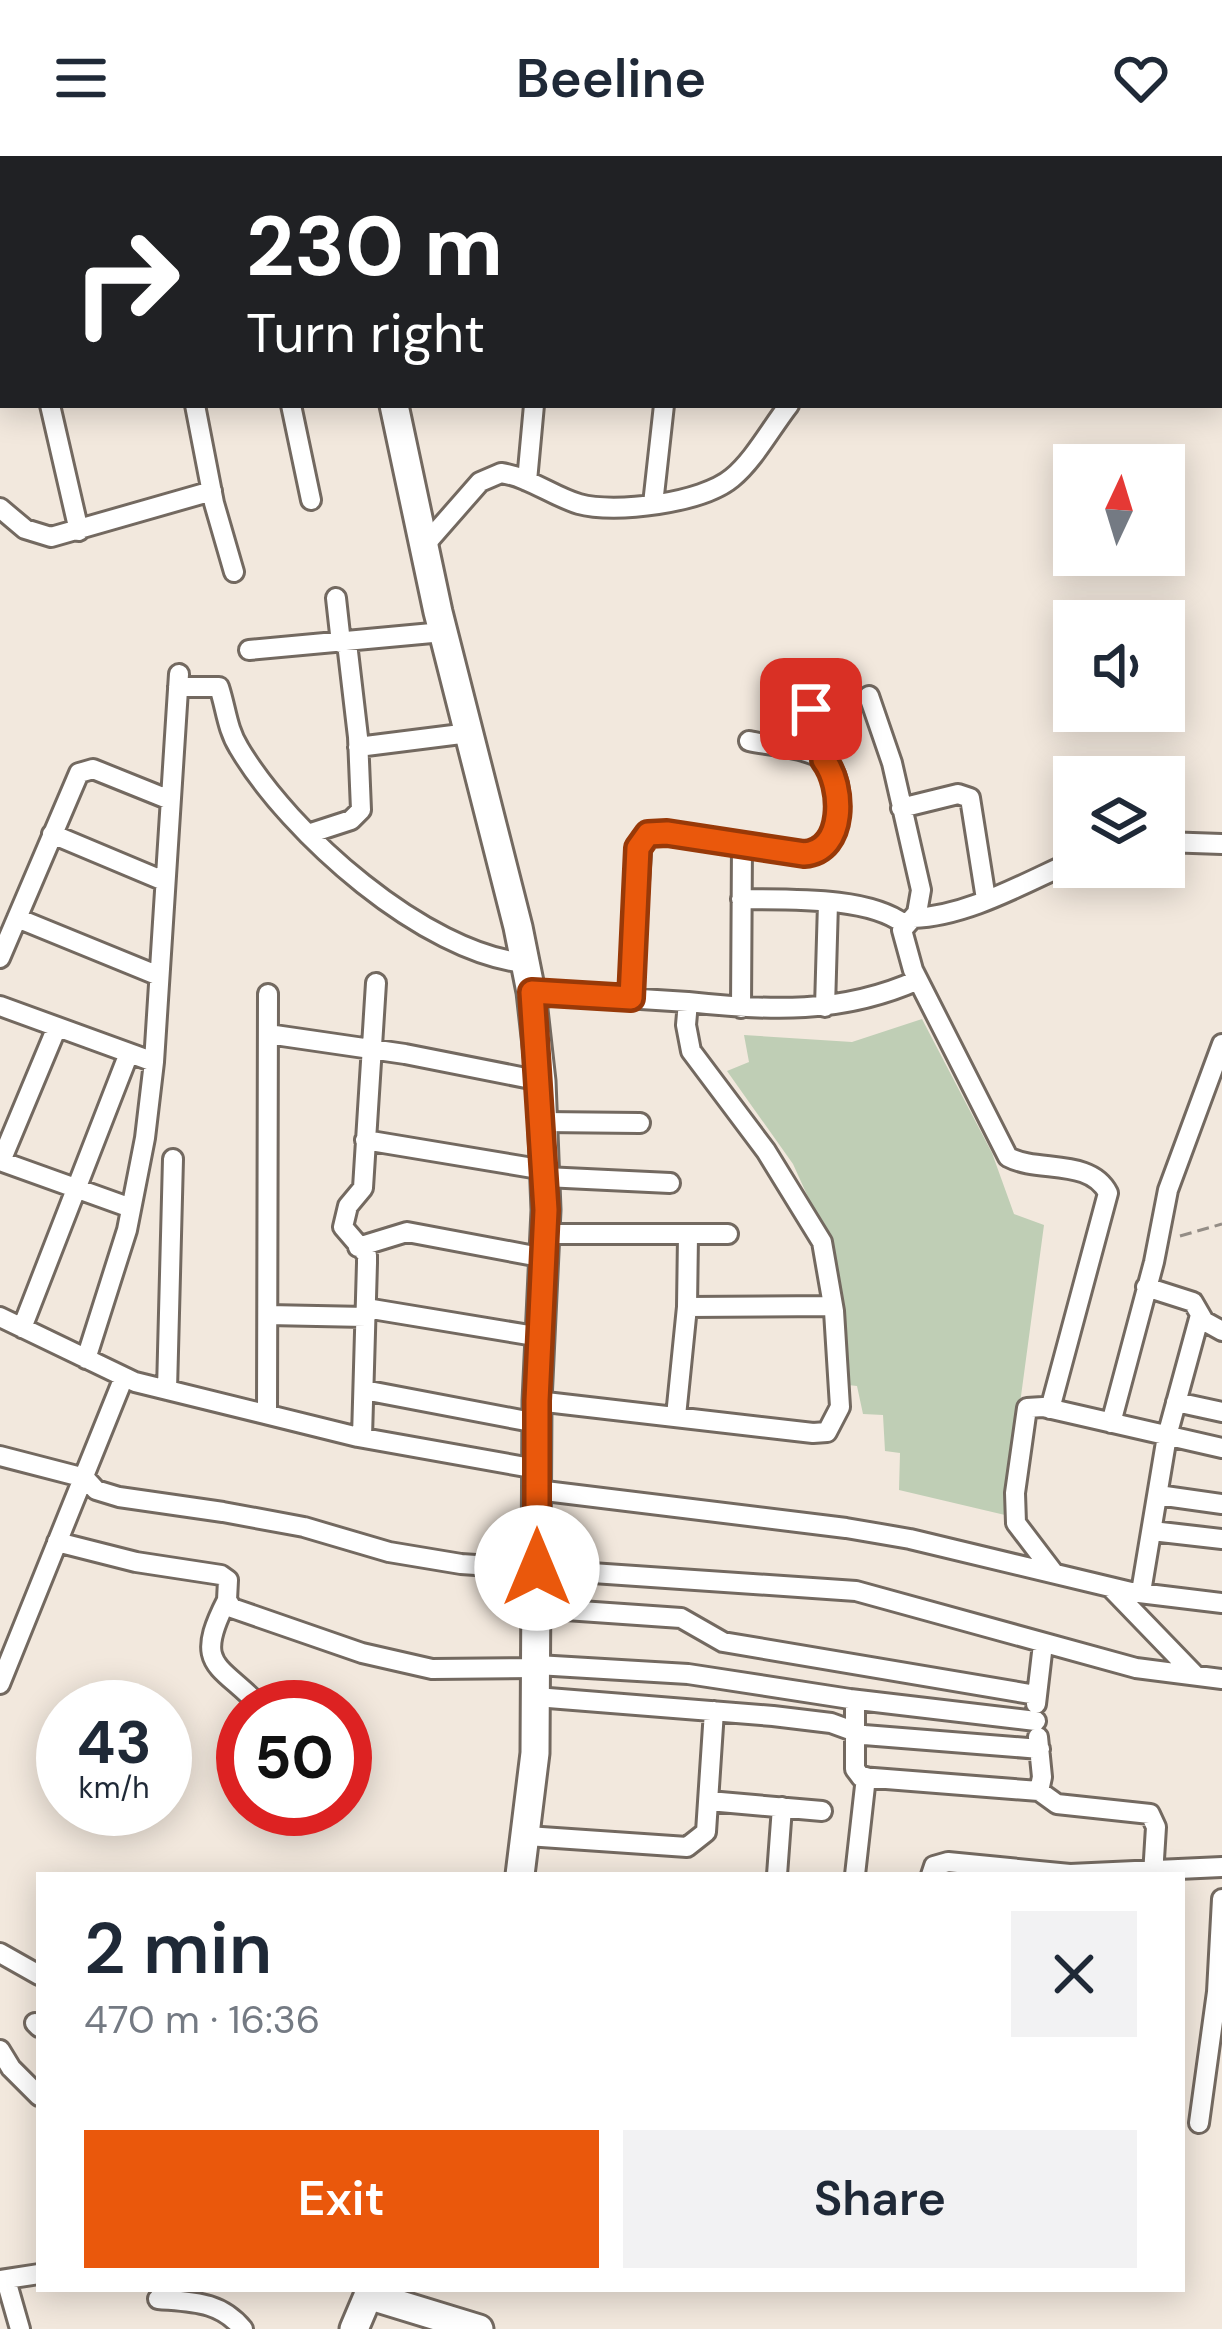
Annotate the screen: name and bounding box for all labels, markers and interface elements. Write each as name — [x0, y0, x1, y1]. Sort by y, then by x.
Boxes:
text: Beeline — [516, 43, 706, 114]
icon: menu — [48, 45, 114, 111]
icon: heart — [1108, 45, 1174, 111]
text: 230 m — [246, 192, 503, 301]
icon: right — [48, 204, 204, 360]
text: Turn right — [246, 298, 485, 369]
north arrow — [1053, 444, 1185, 576]
map controls — [1053, 444, 1185, 888]
button: sound — [1053, 600, 1185, 732]
pin — [760, 658, 862, 760]
icon: arrive — [778, 676, 844, 742]
button: layers — [1053, 756, 1185, 888]
position arrow — [474, 1505, 600, 1631]
speed limit sign: 50 — [216, 1680, 372, 1836]
text: 43 — [76, 1703, 152, 1782]
text: km/h — [79, 1768, 149, 1807]
text: 2 min — [84, 1902, 272, 1995]
button: close — [1011, 1911, 1137, 2037]
text: 470 m · 16:36 — [84, 1994, 320, 2045]
button: Exit — [84, 2130, 599, 2268]
button: Share — [623, 2130, 1137, 2268]

